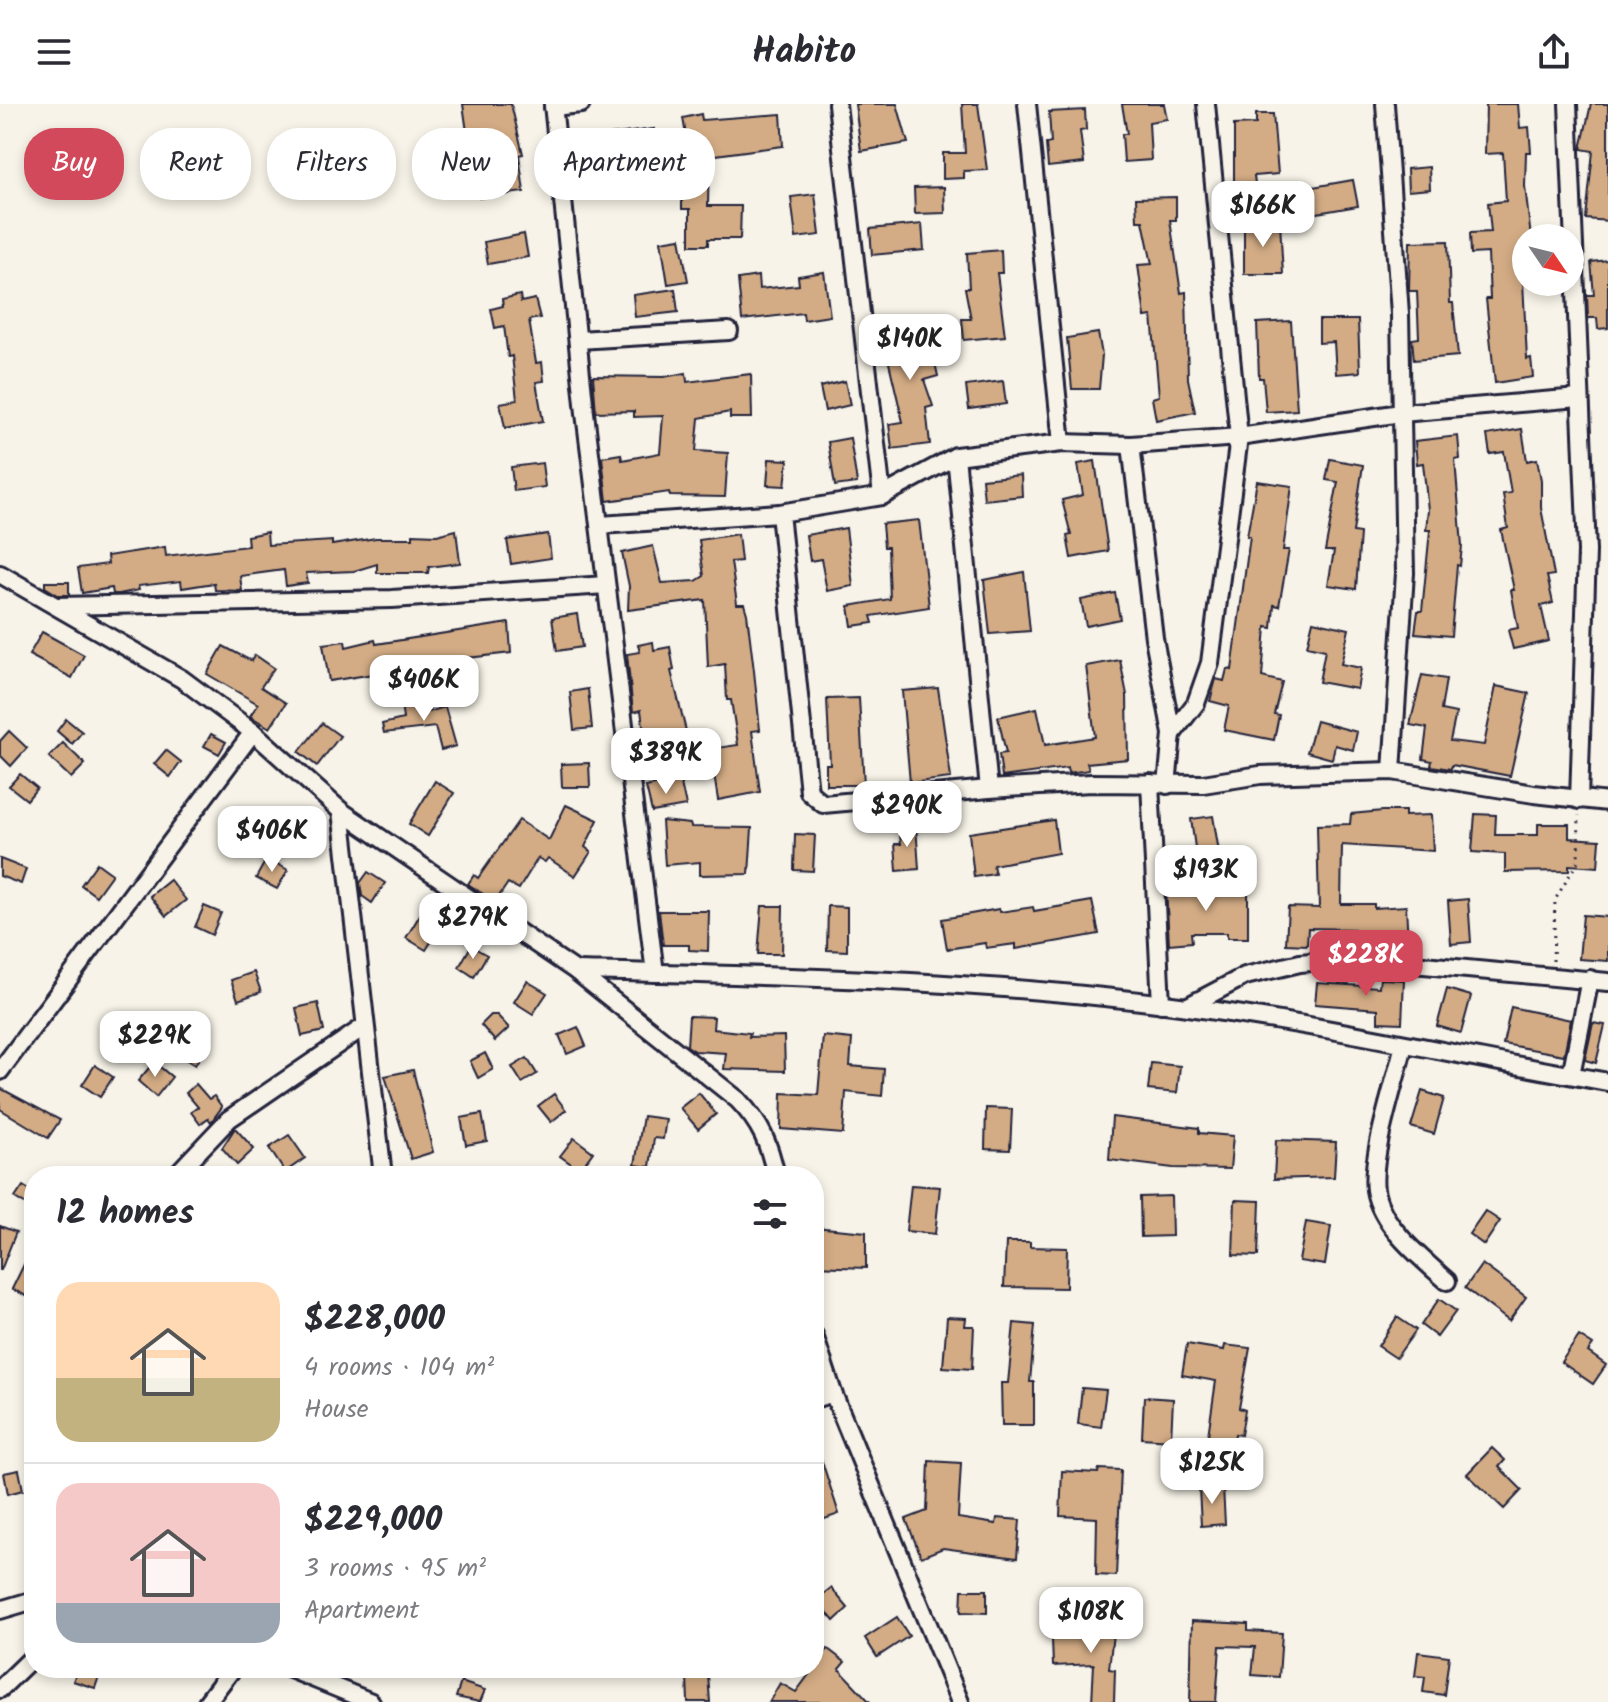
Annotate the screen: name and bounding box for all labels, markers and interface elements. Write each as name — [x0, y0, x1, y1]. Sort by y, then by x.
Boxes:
text: Habito — [752, 24, 856, 81]
icon: menu — [32, 30, 76, 74]
icon: share — [1532, 30, 1576, 74]
chip: Buy — [24, 128, 124, 200]
chip: Rent — [140, 128, 251, 200]
chip: Filters — [267, 128, 396, 200]
chip: New — [412, 128, 518, 200]
chip: Apartment — [534, 128, 715, 200]
pin: $166K — [1207, 181, 1319, 249]
text: $166K — [1229, 186, 1297, 228]
north arrow — [1512, 224, 1584, 296]
map controls — [1512, 224, 1584, 296]
pin: $140K — [854, 314, 966, 382]
text: $140K — [877, 319, 943, 361]
pin: $406K — [368, 655, 480, 723]
text: $406K — [388, 660, 460, 702]
pin: $389K — [610, 728, 722, 796]
text: $389K — [629, 733, 703, 775]
pin: $290K — [851, 781, 963, 849]
text: $290K — [871, 786, 943, 828]
pin: $406K — [216, 806, 328, 874]
text: $406K — [236, 811, 308, 853]
pin: $193K — [1150, 845, 1262, 913]
text: $193K — [1173, 850, 1239, 892]
pin: $279K — [417, 893, 529, 961]
text: $279K — [437, 898, 509, 940]
pin: $228K — [1310, 930, 1422, 998]
text: $228K — [1328, 935, 1404, 977]
pin: $229K — [99, 1011, 211, 1079]
text: $229K — [118, 1016, 192, 1058]
text: 12 homes — [56, 1187, 194, 1241]
icon: filters — [748, 1192, 792, 1236]
text: $228,000 — [304, 1293, 445, 1347]
icon: home — [120, 1314, 216, 1410]
text: 4 rooms · 104 m² — [304, 1347, 494, 1389]
text: House — [304, 1389, 368, 1431]
pin: $125K — [1156, 1438, 1268, 1506]
text: $125K — [1178, 1443, 1246, 1485]
text: $229,000 — [304, 1494, 442, 1548]
icon: home — [120, 1515, 216, 1611]
text: 3 rooms · 95 m² — [304, 1548, 486, 1590]
pin: $108K — [1035, 1587, 1147, 1655]
text: Apartment — [304, 1590, 419, 1632]
text: $108K — [1057, 1592, 1125, 1634]

